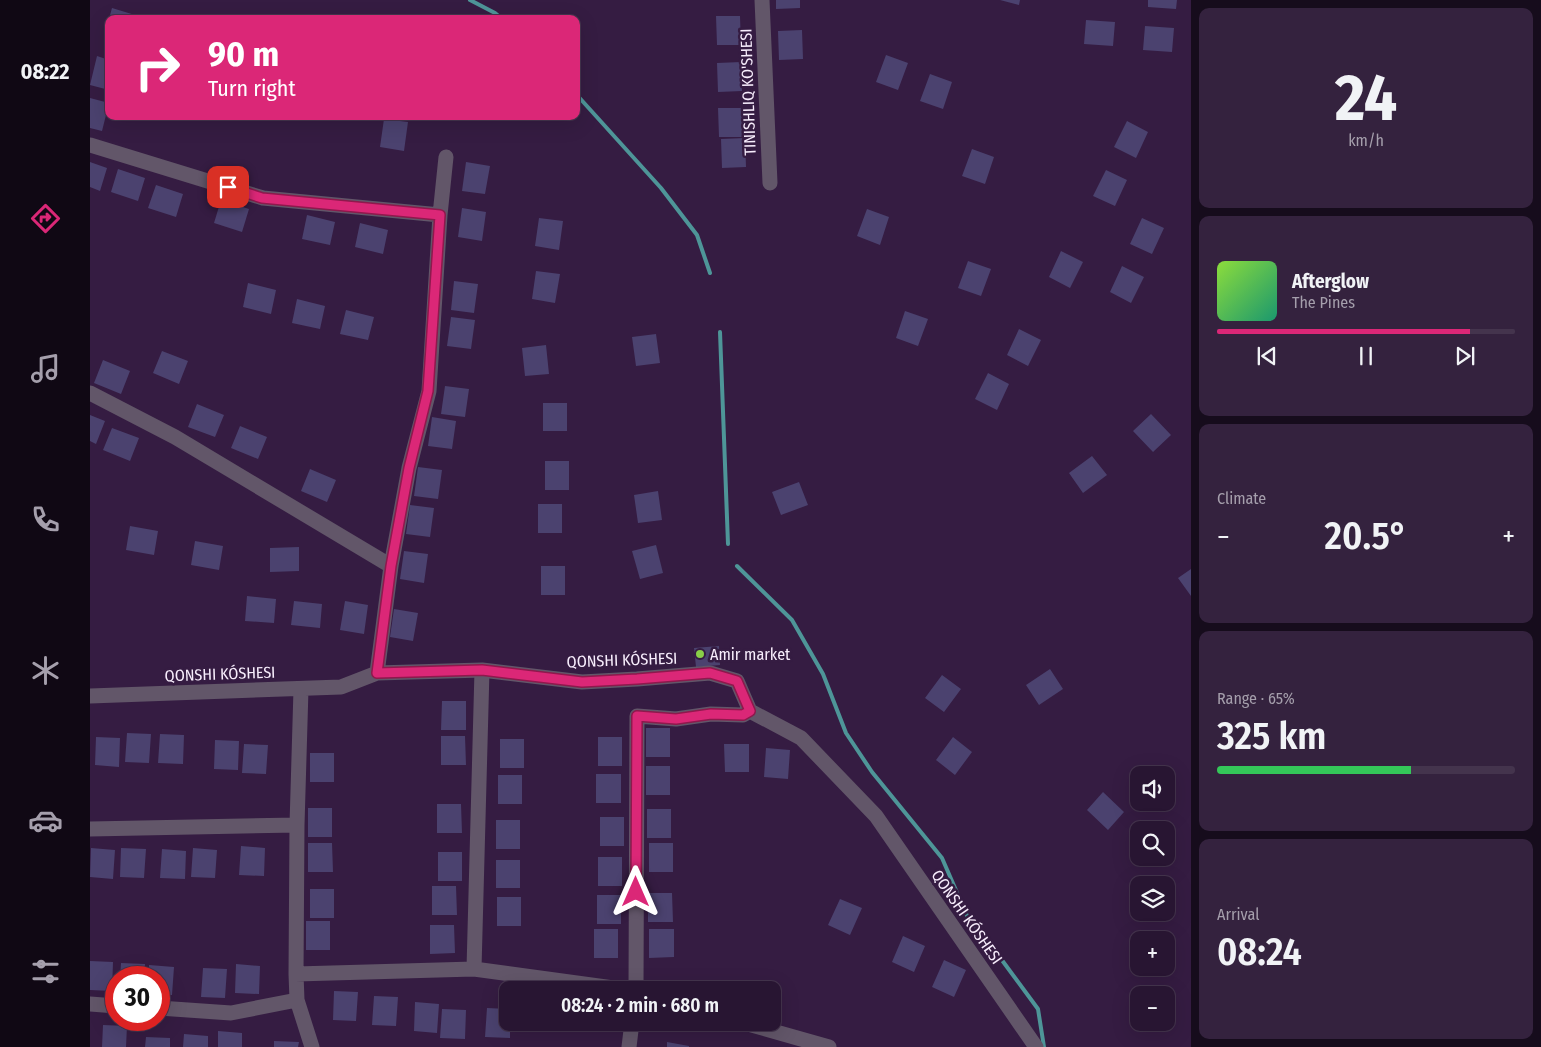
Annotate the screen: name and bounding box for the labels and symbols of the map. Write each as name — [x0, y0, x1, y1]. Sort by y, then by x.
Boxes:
street label: TINISHLIQ KO'SHESI — [736, 28, 760, 156]
pin — [207, 166, 249, 208]
place label: Amir market — [710, 645, 791, 664]
marker: Amir market — [694, 648, 706, 660]
street label: QONSHI KÓSHESI — [566, 649, 678, 671]
street label: QONSHI KÓSHESI — [164, 663, 276, 685]
position arrow — [609, 865, 661, 917]
street label: QONSHI KÓSHESI — [927, 866, 1007, 968]
speed limit sign: 30 — [105, 966, 170, 1031]

